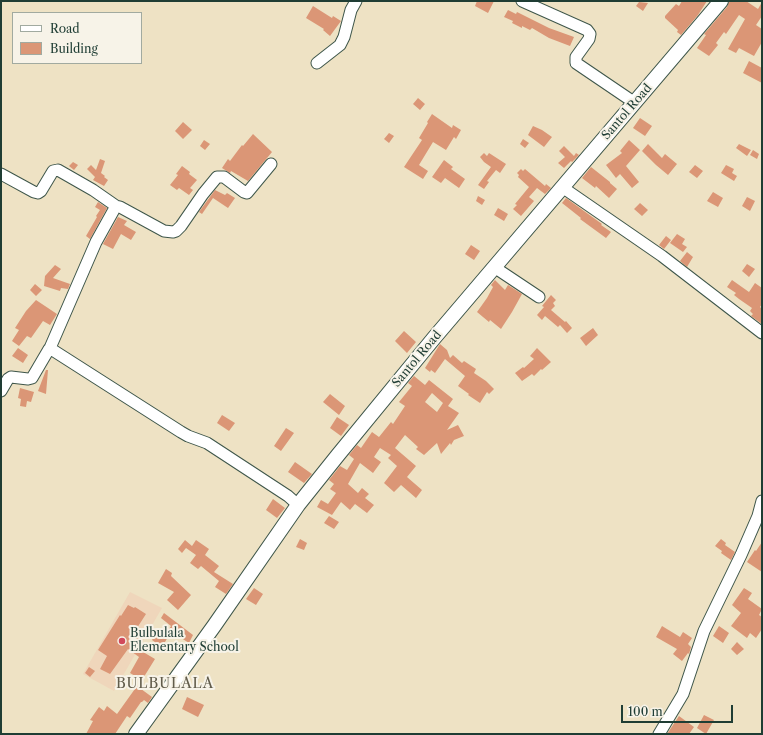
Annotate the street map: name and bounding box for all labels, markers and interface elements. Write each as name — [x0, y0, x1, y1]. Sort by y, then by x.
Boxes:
legend — [12, 12, 142, 64]
text: Road — [50, 21, 80, 36]
text: Building — [50, 41, 98, 56]
street label: Santol Road — [599, 81, 655, 143]
street label: Santol Road — [389, 328, 445, 390]
place label: Bulbulala Elementary School — [130, 627, 239, 655]
marker: Bulbulala Elementary School — [117, 636, 127, 646]
district label: BULBULALA — [116, 676, 214, 692]
scale bar — [623, 697, 735, 723]
text: 100 m — [628, 704, 663, 719]

